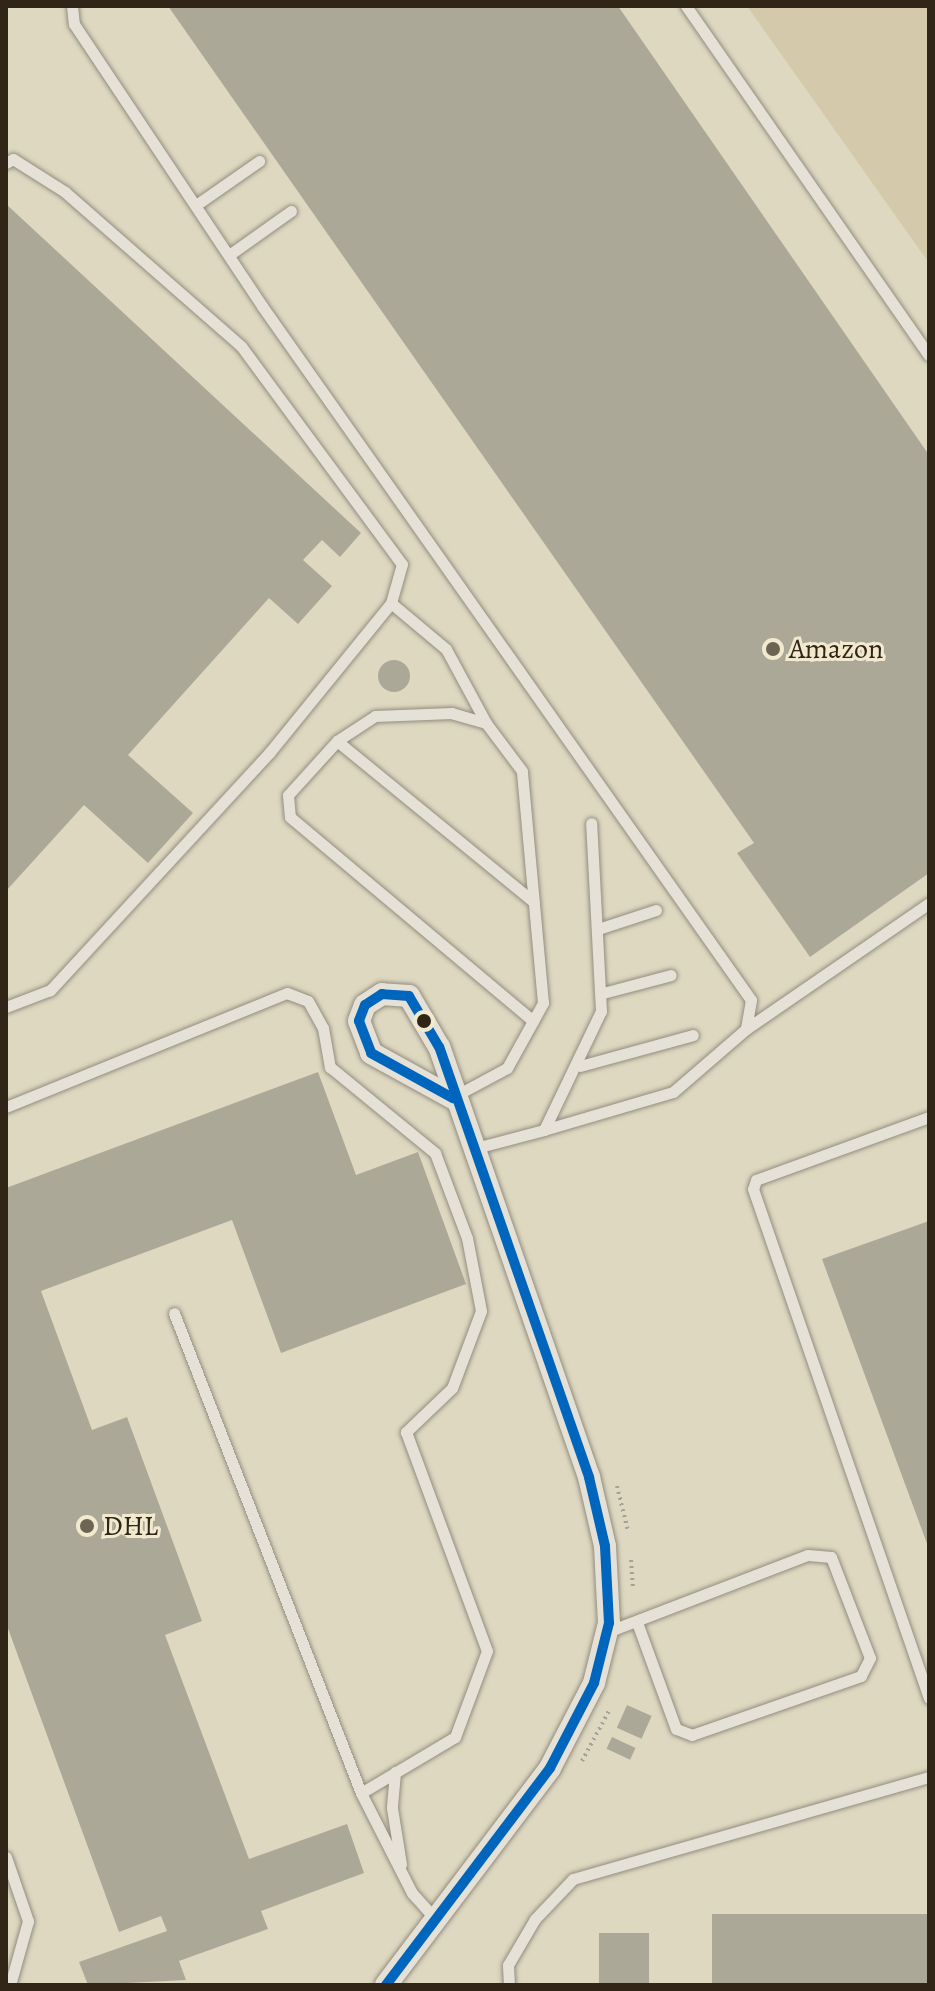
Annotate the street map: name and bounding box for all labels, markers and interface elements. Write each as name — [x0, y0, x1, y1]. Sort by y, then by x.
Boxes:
place label: Amazon — [789, 632, 883, 666]
marker: Amazon — [764, 640, 782, 658]
unlabelled marker — [416, 1013, 432, 1029]
place label: DHL — [103, 1509, 158, 1543]
marker: DHL — [78, 1517, 96, 1535]

